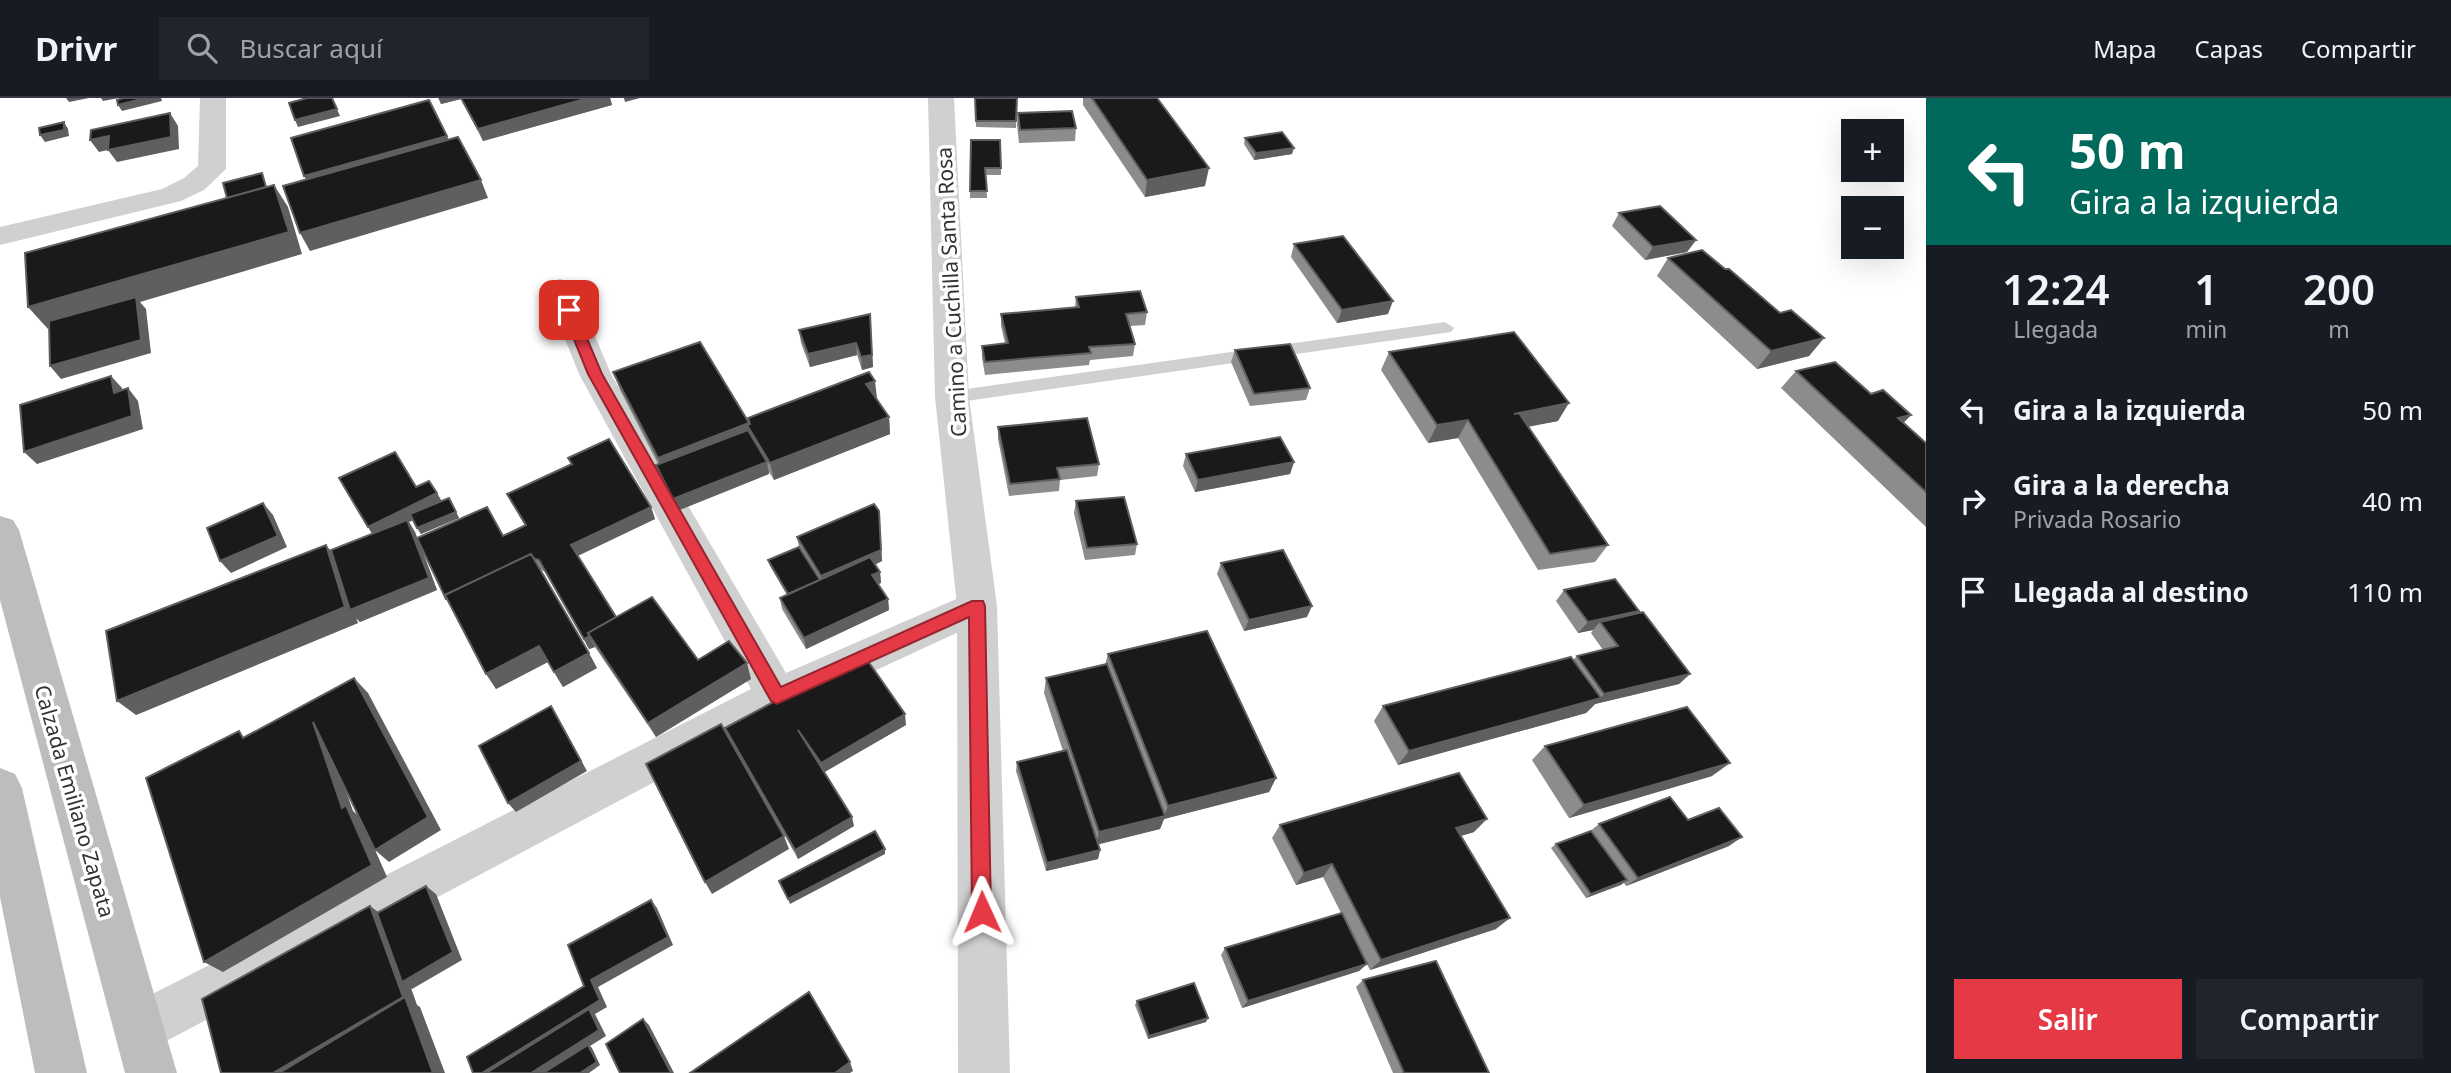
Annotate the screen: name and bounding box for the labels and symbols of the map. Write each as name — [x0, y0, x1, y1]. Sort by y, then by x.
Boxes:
street label: Camino a Cuchilla Santa Rosa — [929, 146, 973, 438]
pin — [539, 280, 599, 340]
street label: Calzada Emiliano Zapata — [28, 681, 122, 921]
position arrow — [945, 875, 1019, 949]

